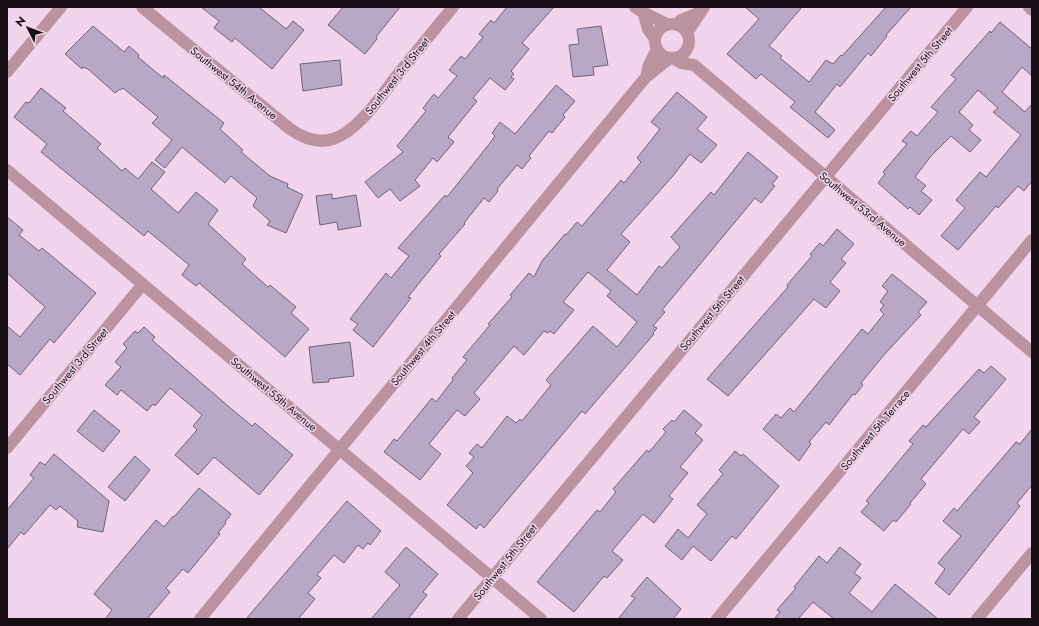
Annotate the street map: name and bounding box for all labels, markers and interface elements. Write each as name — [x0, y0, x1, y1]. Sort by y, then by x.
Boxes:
north arrow — [8, 8, 48, 48]
text: N — [12, 13, 29, 30]
street label: Southwest 5th Street — [884, 23, 956, 105]
street label: Southwest 3rd Street — [361, 34, 433, 118]
street label: Southwest 54th Avenue — [187, 43, 281, 123]
street label: Southwest 53rd Avenue — [816, 168, 910, 250]
street label: Southwest 5th Street — [676, 272, 748, 354]
street label: Southwest 4th Street — [387, 307, 460, 389]
street label: Southwest 3rd Street — [38, 324, 112, 408]
street label: Southwest 55th Avenue — [228, 353, 321, 435]
street label: Southwest 5th Terrace — [836, 386, 914, 474]
street label: Southwest 5th Street — [469, 520, 541, 603]

